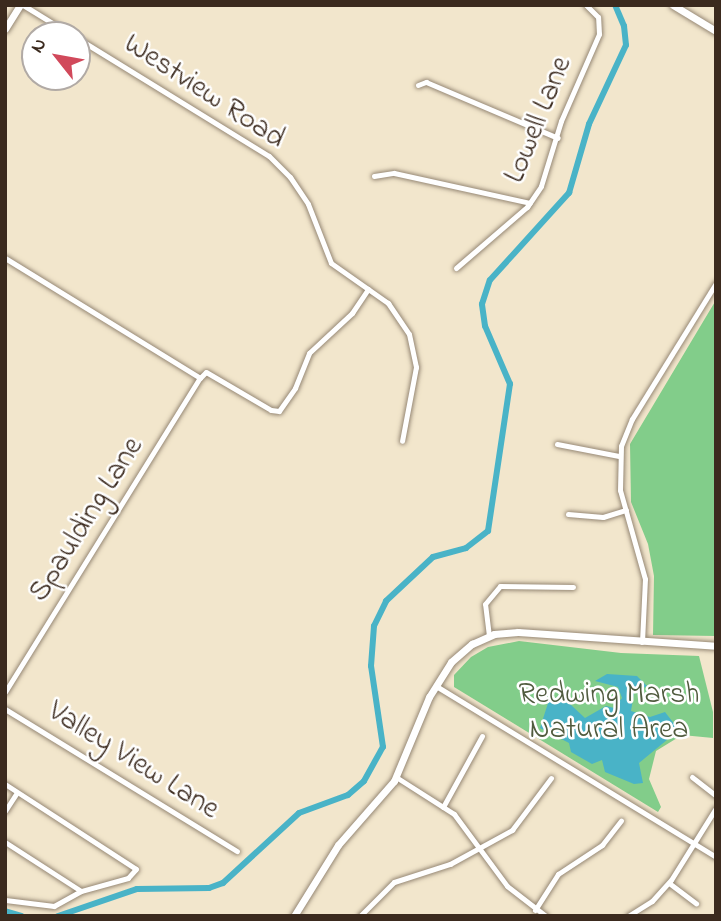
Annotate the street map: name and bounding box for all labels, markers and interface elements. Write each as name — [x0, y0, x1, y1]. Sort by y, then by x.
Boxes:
north arrow — [21, 21, 91, 91]
street label: Westview Road — [117, 27, 291, 157]
text: N — [24, 34, 54, 58]
street label: Lowell Lane — [497, 52, 581, 188]
street label: Spaulding Lane — [22, 431, 152, 609]
park label: Redwing Marsh Natural Area — [519, 677, 699, 748]
street label: Valley View Lane — [41, 694, 225, 828]

